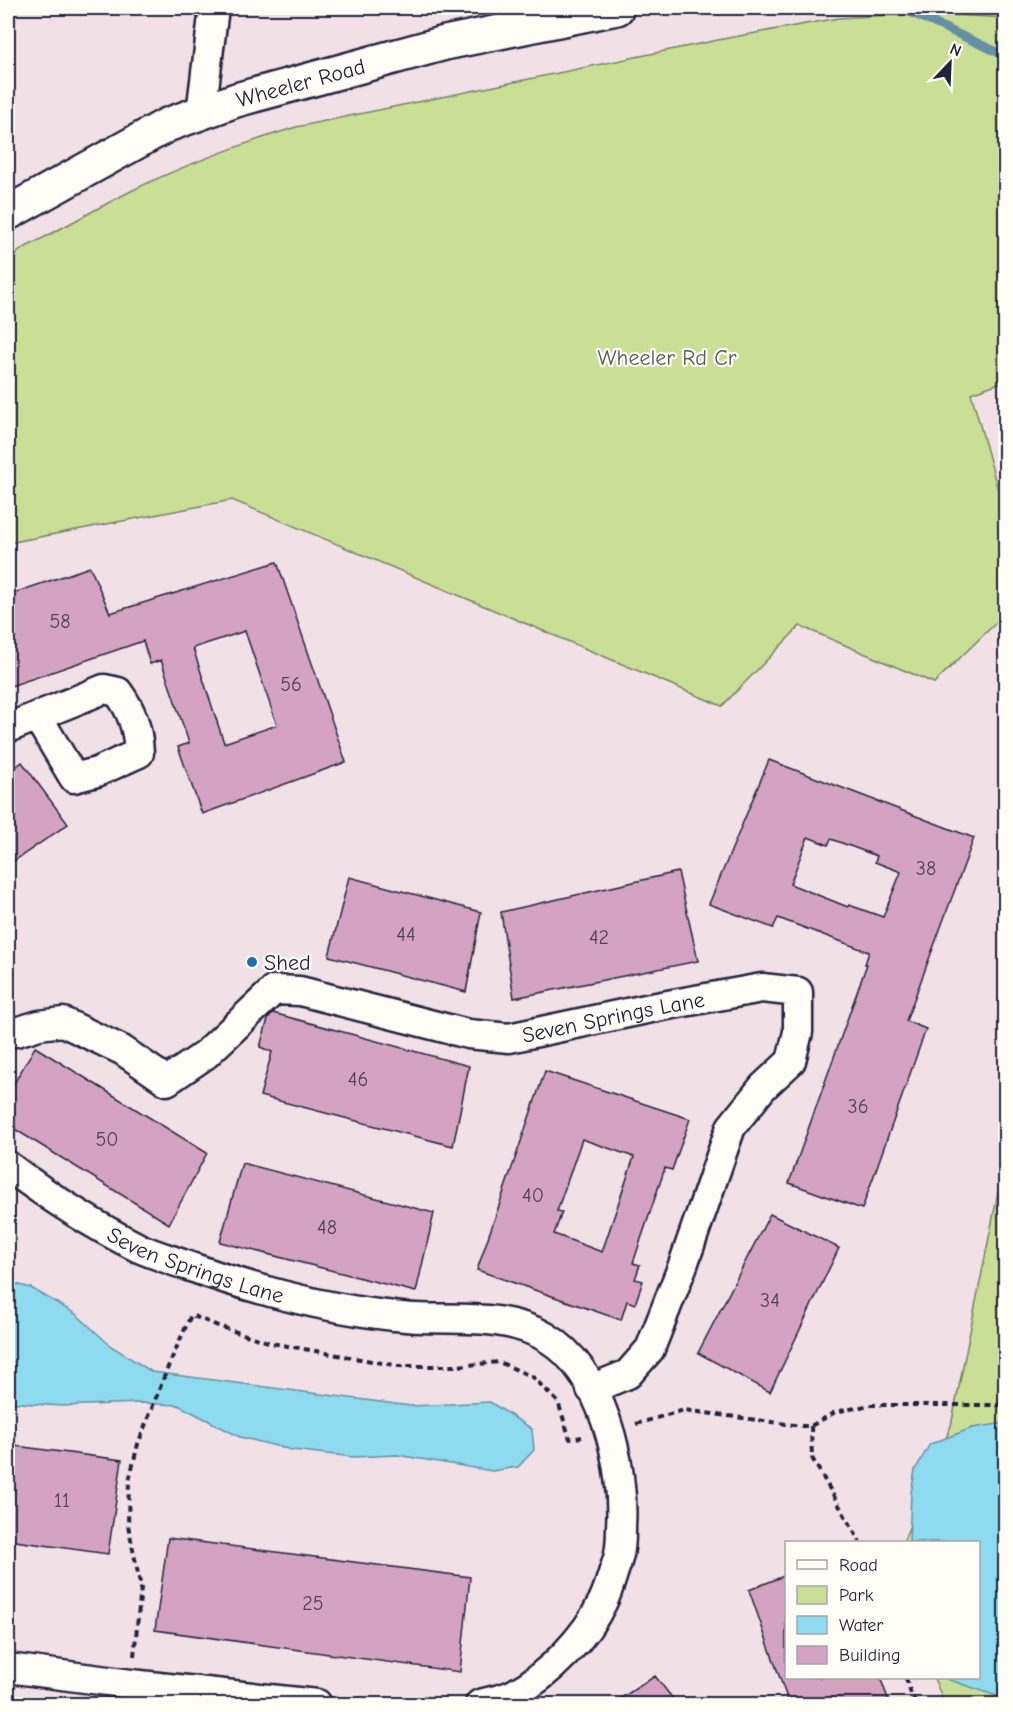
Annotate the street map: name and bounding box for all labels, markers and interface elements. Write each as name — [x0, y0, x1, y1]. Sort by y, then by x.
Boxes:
north arrow — [920, 33, 980, 93]
text: N — [947, 40, 964, 60]
street label: Wheeler Road — [233, 53, 368, 113]
park label: Wheeler Rd Cr — [598, 345, 737, 371]
house number: 58 — [49, 610, 71, 633]
house number: 56 — [280, 673, 302, 696]
house number: 38 — [916, 857, 936, 880]
house number: 44 — [396, 923, 416, 946]
house number: 42 — [589, 926, 609, 949]
place label: Shed — [264, 950, 311, 976]
marker: Shed — [245, 955, 259, 969]
street label: Seven Springs Lane — [520, 987, 707, 1049]
house number: 46 — [348, 1068, 368, 1091]
house number: 36 — [848, 1095, 868, 1118]
house number: 50 — [95, 1128, 119, 1151]
house number: 40 — [522, 1184, 544, 1207]
house number: 48 — [317, 1216, 337, 1239]
street label: Seven Springs Lane — [103, 1222, 286, 1309]
house number: 34 — [760, 1289, 780, 1312]
house number: 11 — [54, 1489, 70, 1512]
legend — [785, 1541, 980, 1679]
text: Road — [839, 1555, 878, 1576]
text: Park — [839, 1585, 874, 1606]
house number: 25 — [302, 1592, 324, 1615]
text: Water — [839, 1615, 884, 1636]
text: Building — [839, 1645, 901, 1666]

